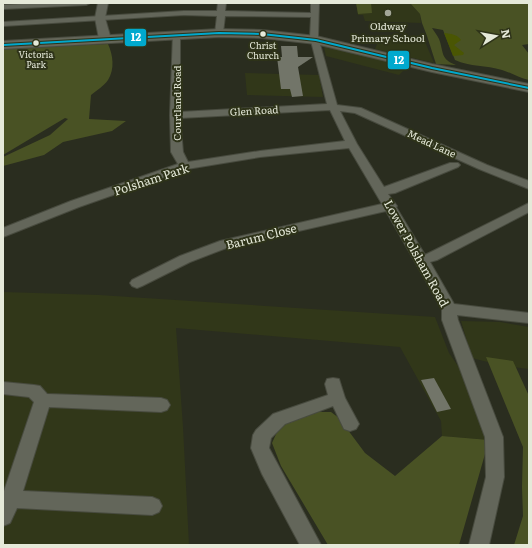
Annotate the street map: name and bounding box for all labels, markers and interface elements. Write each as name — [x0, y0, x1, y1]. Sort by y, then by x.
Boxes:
marker: Oldway Primary School — [383, 8, 393, 18]
north arrow — [476, 16, 516, 56]
place label: Oldway Primary School — [351, 18, 426, 45]
line badge: 12 — [124, 28, 147, 47]
text: 12 — [131, 28, 141, 44]
text: N — [498, 28, 516, 40]
marker: Christ Church — [258, 29, 268, 39]
marker: Victoria Park — [31, 38, 41, 48]
place label: Christ Church — [247, 38, 279, 62]
place label: Victoria Park — [19, 47, 54, 71]
line badge: 12 — [387, 50, 410, 70]
text: 12 — [394, 51, 404, 67]
street label: Courtland Road — [169, 65, 184, 141]
street label: Glen Road — [229, 101, 279, 119]
street label: Mead Lane — [405, 125, 459, 161]
street label: Polsham Park — [111, 158, 192, 200]
street label: Lower Polsham Road — [380, 196, 454, 310]
street label: Barum Close — [224, 219, 298, 253]

